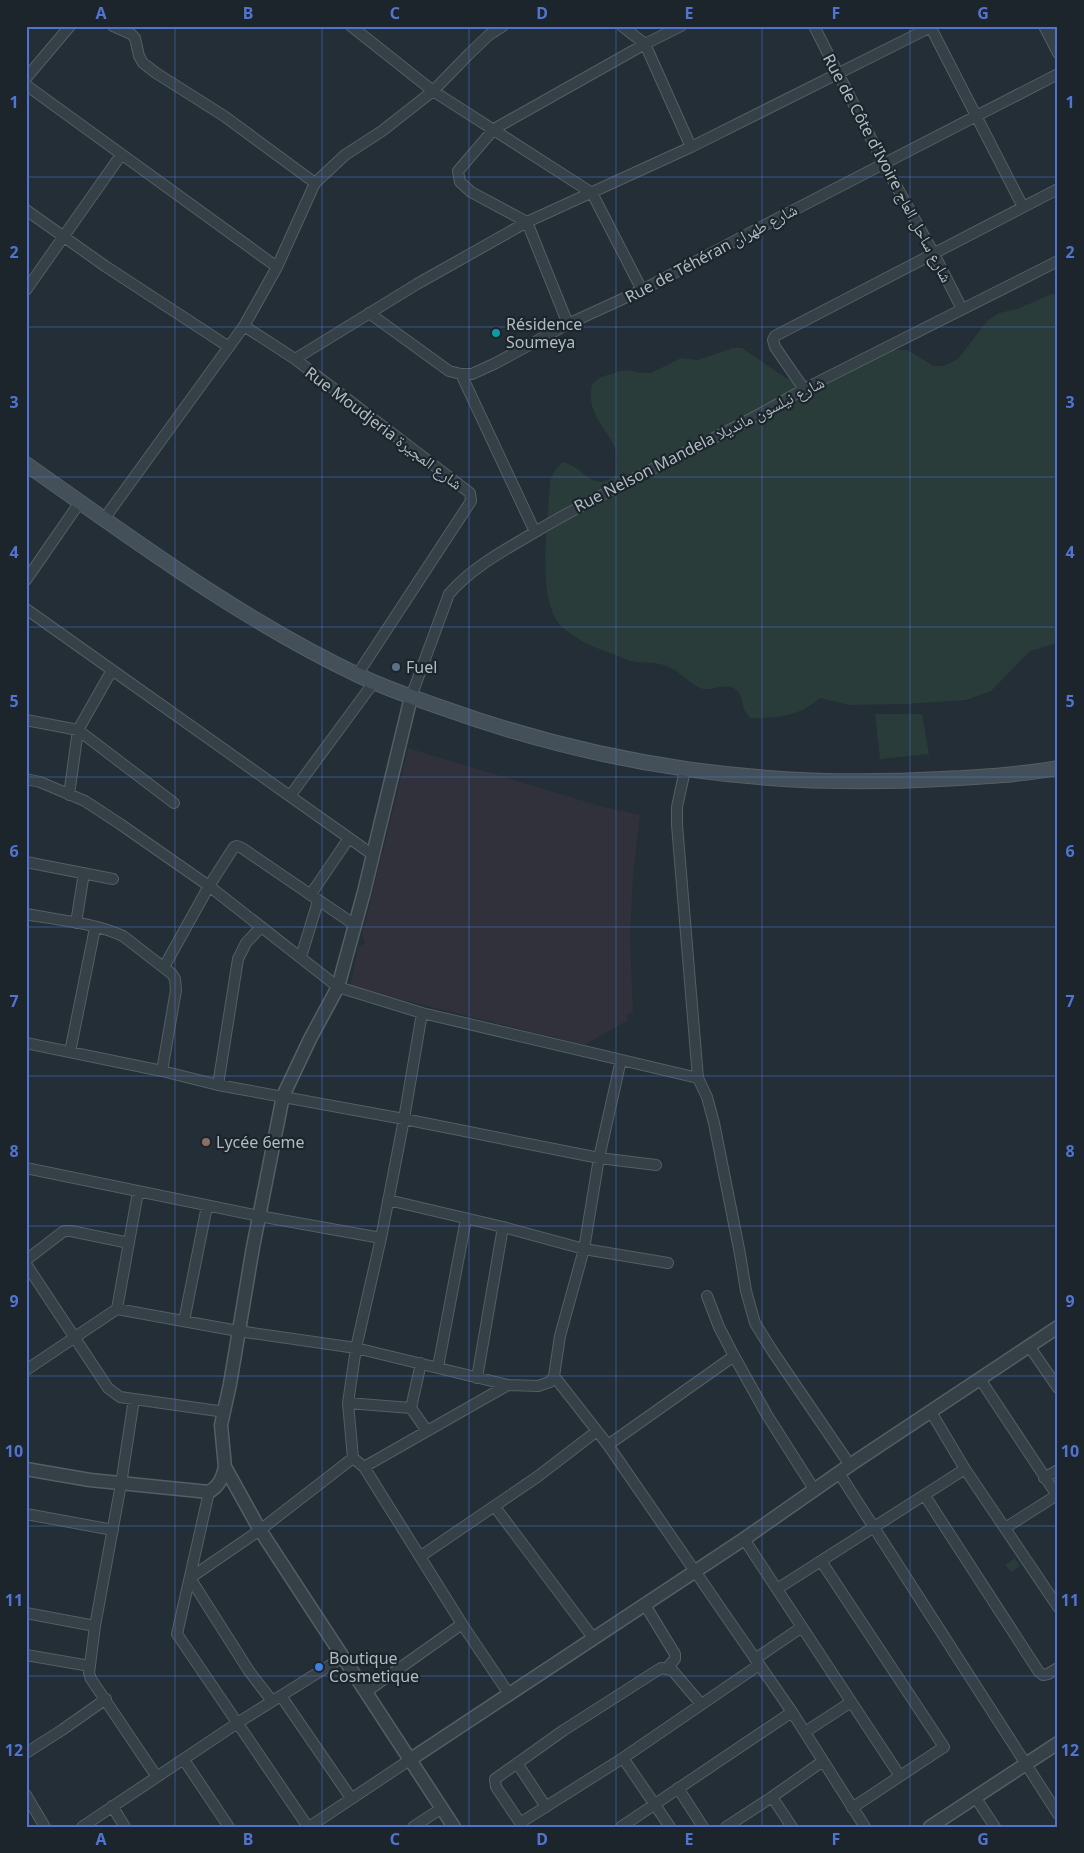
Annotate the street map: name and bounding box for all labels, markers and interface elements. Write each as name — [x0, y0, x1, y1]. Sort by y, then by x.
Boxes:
text: A — [95, 2, 107, 24]
text: B — [243, 2, 253, 24]
text: C — [390, 2, 400, 24]
text: D — [536, 2, 548, 24]
text: E — [685, 2, 694, 24]
text: F — [832, 2, 840, 24]
text: G — [977, 2, 989, 24]
street label: Rue de Côte d'Ivoire شارع ساحل العاج — [818, 50, 958, 286]
text: 1 — [9, 91, 19, 113]
text: 1 — [1065, 91, 1075, 113]
street label: Rue de Téhéran شارع طهران — [621, 198, 801, 308]
text: 2 — [9, 241, 19, 263]
text: 2 — [1065, 241, 1075, 263]
place label: Résidence Soumeya — [506, 313, 582, 353]
marker: Résidence Soumeya — [490, 327, 502, 339]
street label: Rue Moudjeria شارع المجيرة — [301, 362, 467, 494]
street label: Rue Nelson Mandela شارع نيلسون مانديلا — [570, 371, 828, 517]
text: 3 — [9, 391, 19, 413]
text: 3 — [1065, 391, 1075, 413]
text: 4 — [9, 541, 19, 563]
text: 4 — [1065, 541, 1075, 563]
place label: Fuel — [406, 656, 437, 678]
marker: Fuel — [390, 661, 402, 673]
text: 5 — [9, 690, 19, 712]
text: 5 — [1065, 690, 1075, 712]
text: 6 — [9, 840, 19, 862]
text: 6 — [1065, 840, 1075, 862]
text: 7 — [9, 990, 19, 1012]
text: 7 — [1065, 990, 1075, 1012]
place label: Lycée 6eme — [216, 1131, 305, 1153]
marker: Lycée 6eme — [200, 1136, 212, 1148]
text: 8 — [9, 1140, 19, 1162]
text: 8 — [1065, 1140, 1075, 1162]
text: 9 — [9, 1290, 19, 1312]
text: 9 — [1065, 1290, 1075, 1312]
text: 10 — [5, 1440, 23, 1462]
text: 10 — [1061, 1440, 1079, 1462]
text: 11 — [5, 1589, 23, 1611]
text: 11 — [1061, 1589, 1079, 1611]
place label: Boutique Cosmetique — [329, 1647, 419, 1687]
marker: Boutique Cosmetique — [313, 1661, 325, 1673]
text: 12 — [5, 1739, 23, 1761]
text: 12 — [1061, 1739, 1079, 1761]
text: A — [95, 1828, 107, 1850]
text: B — [243, 1828, 253, 1850]
text: C — [390, 1828, 400, 1850]
text: D — [536, 1828, 548, 1850]
text: E — [685, 1828, 694, 1850]
text: F — [832, 1828, 840, 1850]
text: G — [977, 1828, 989, 1850]

